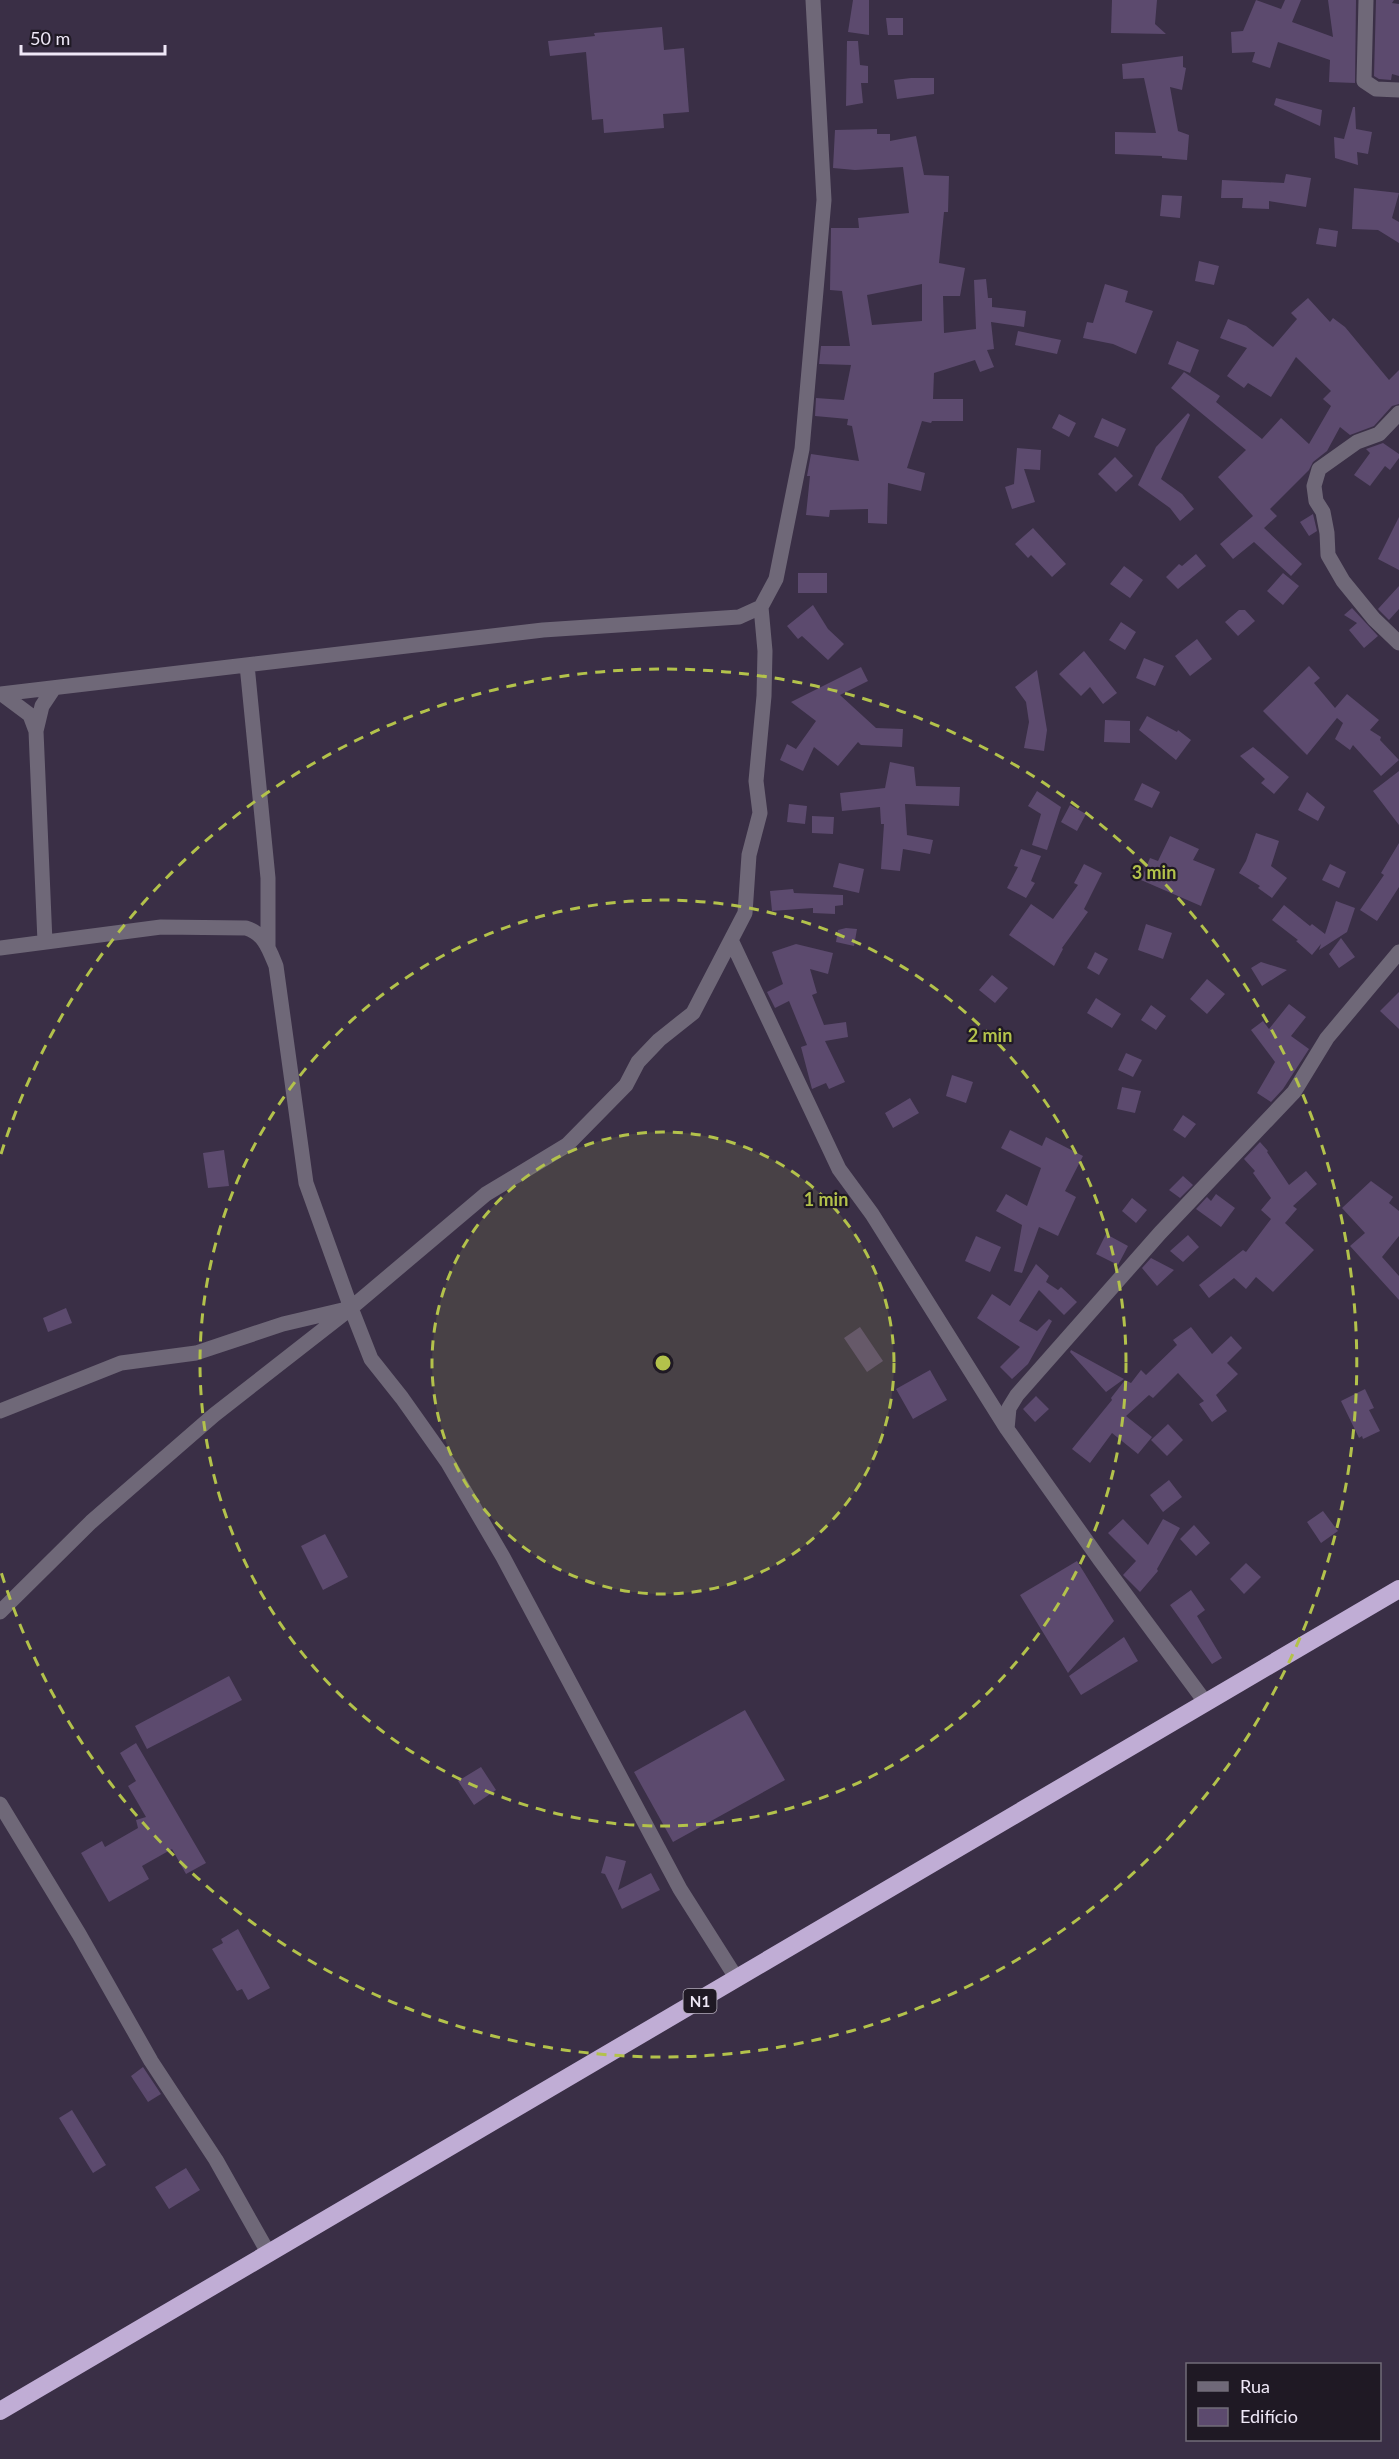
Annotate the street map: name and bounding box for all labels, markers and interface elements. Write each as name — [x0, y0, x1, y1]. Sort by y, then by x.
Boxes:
scale bar — [21, 18, 165, 56]
text: 50 m — [30, 27, 70, 49]
text: 3 min — [1132, 861, 1176, 883]
text: 2 min — [968, 1024, 1012, 1046]
text: 1 min — [804, 1188, 848, 1210]
centre of rings — [653, 1353, 673, 1373]
road number: N1 — [684, 1989, 716, 2013]
legend — [1186, 2363, 1381, 2441]
text: Rua — [1240, 2375, 1270, 2397]
text: Edifício — [1240, 2405, 1298, 2427]

